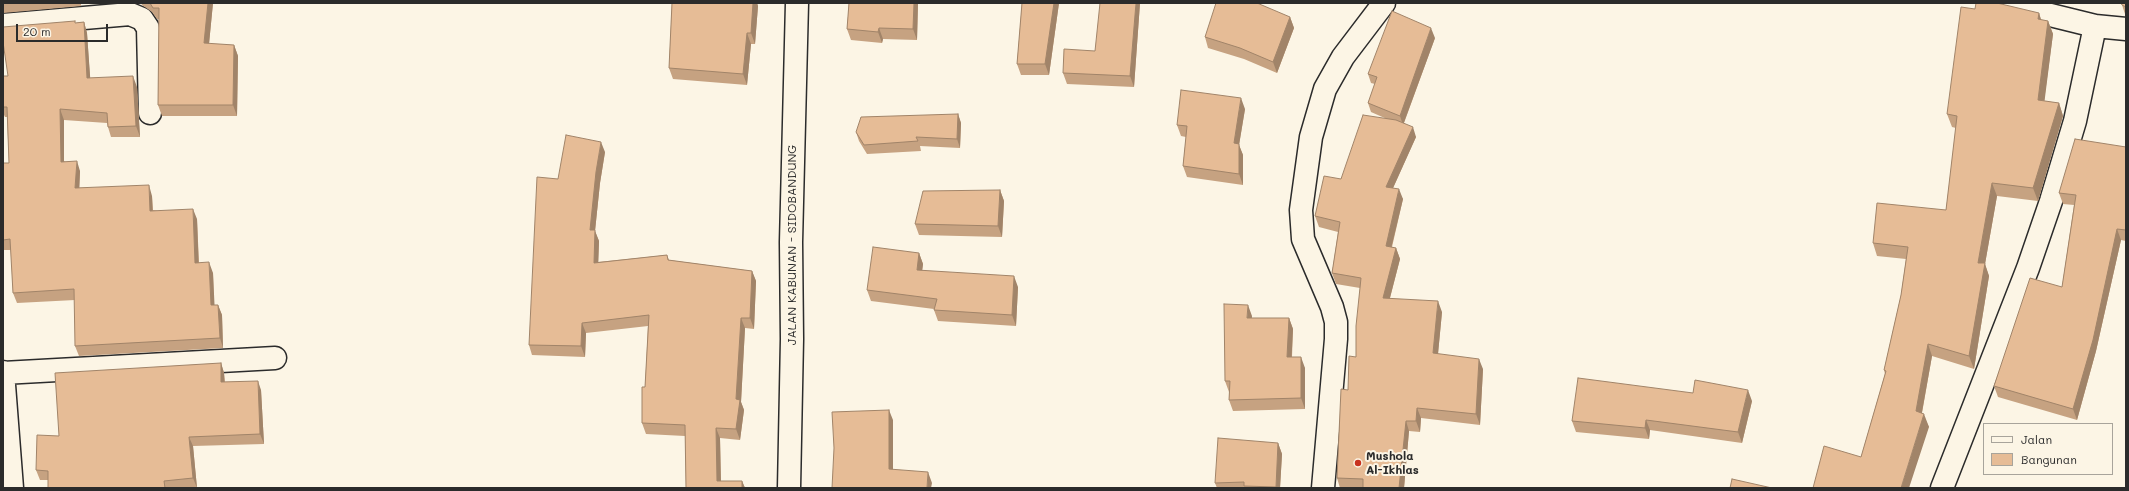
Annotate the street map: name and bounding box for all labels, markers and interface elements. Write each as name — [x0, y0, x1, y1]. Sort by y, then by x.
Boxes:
scale bar — [18, 16, 110, 42]
text: 20 m — [23, 23, 51, 39]
street label: JALAN KABUNAN - SIDOBANDUNG — [785, 145, 799, 345]
legend — [1983, 423, 2113, 475]
text: Jalan — [2021, 431, 2052, 447]
place label: Mushola Al-Ikhlas — [1366, 449, 1419, 477]
text: Bangunan — [2021, 451, 2077, 467]
marker: Mushola Al-Ikhlas — [1353, 458, 1363, 468]

